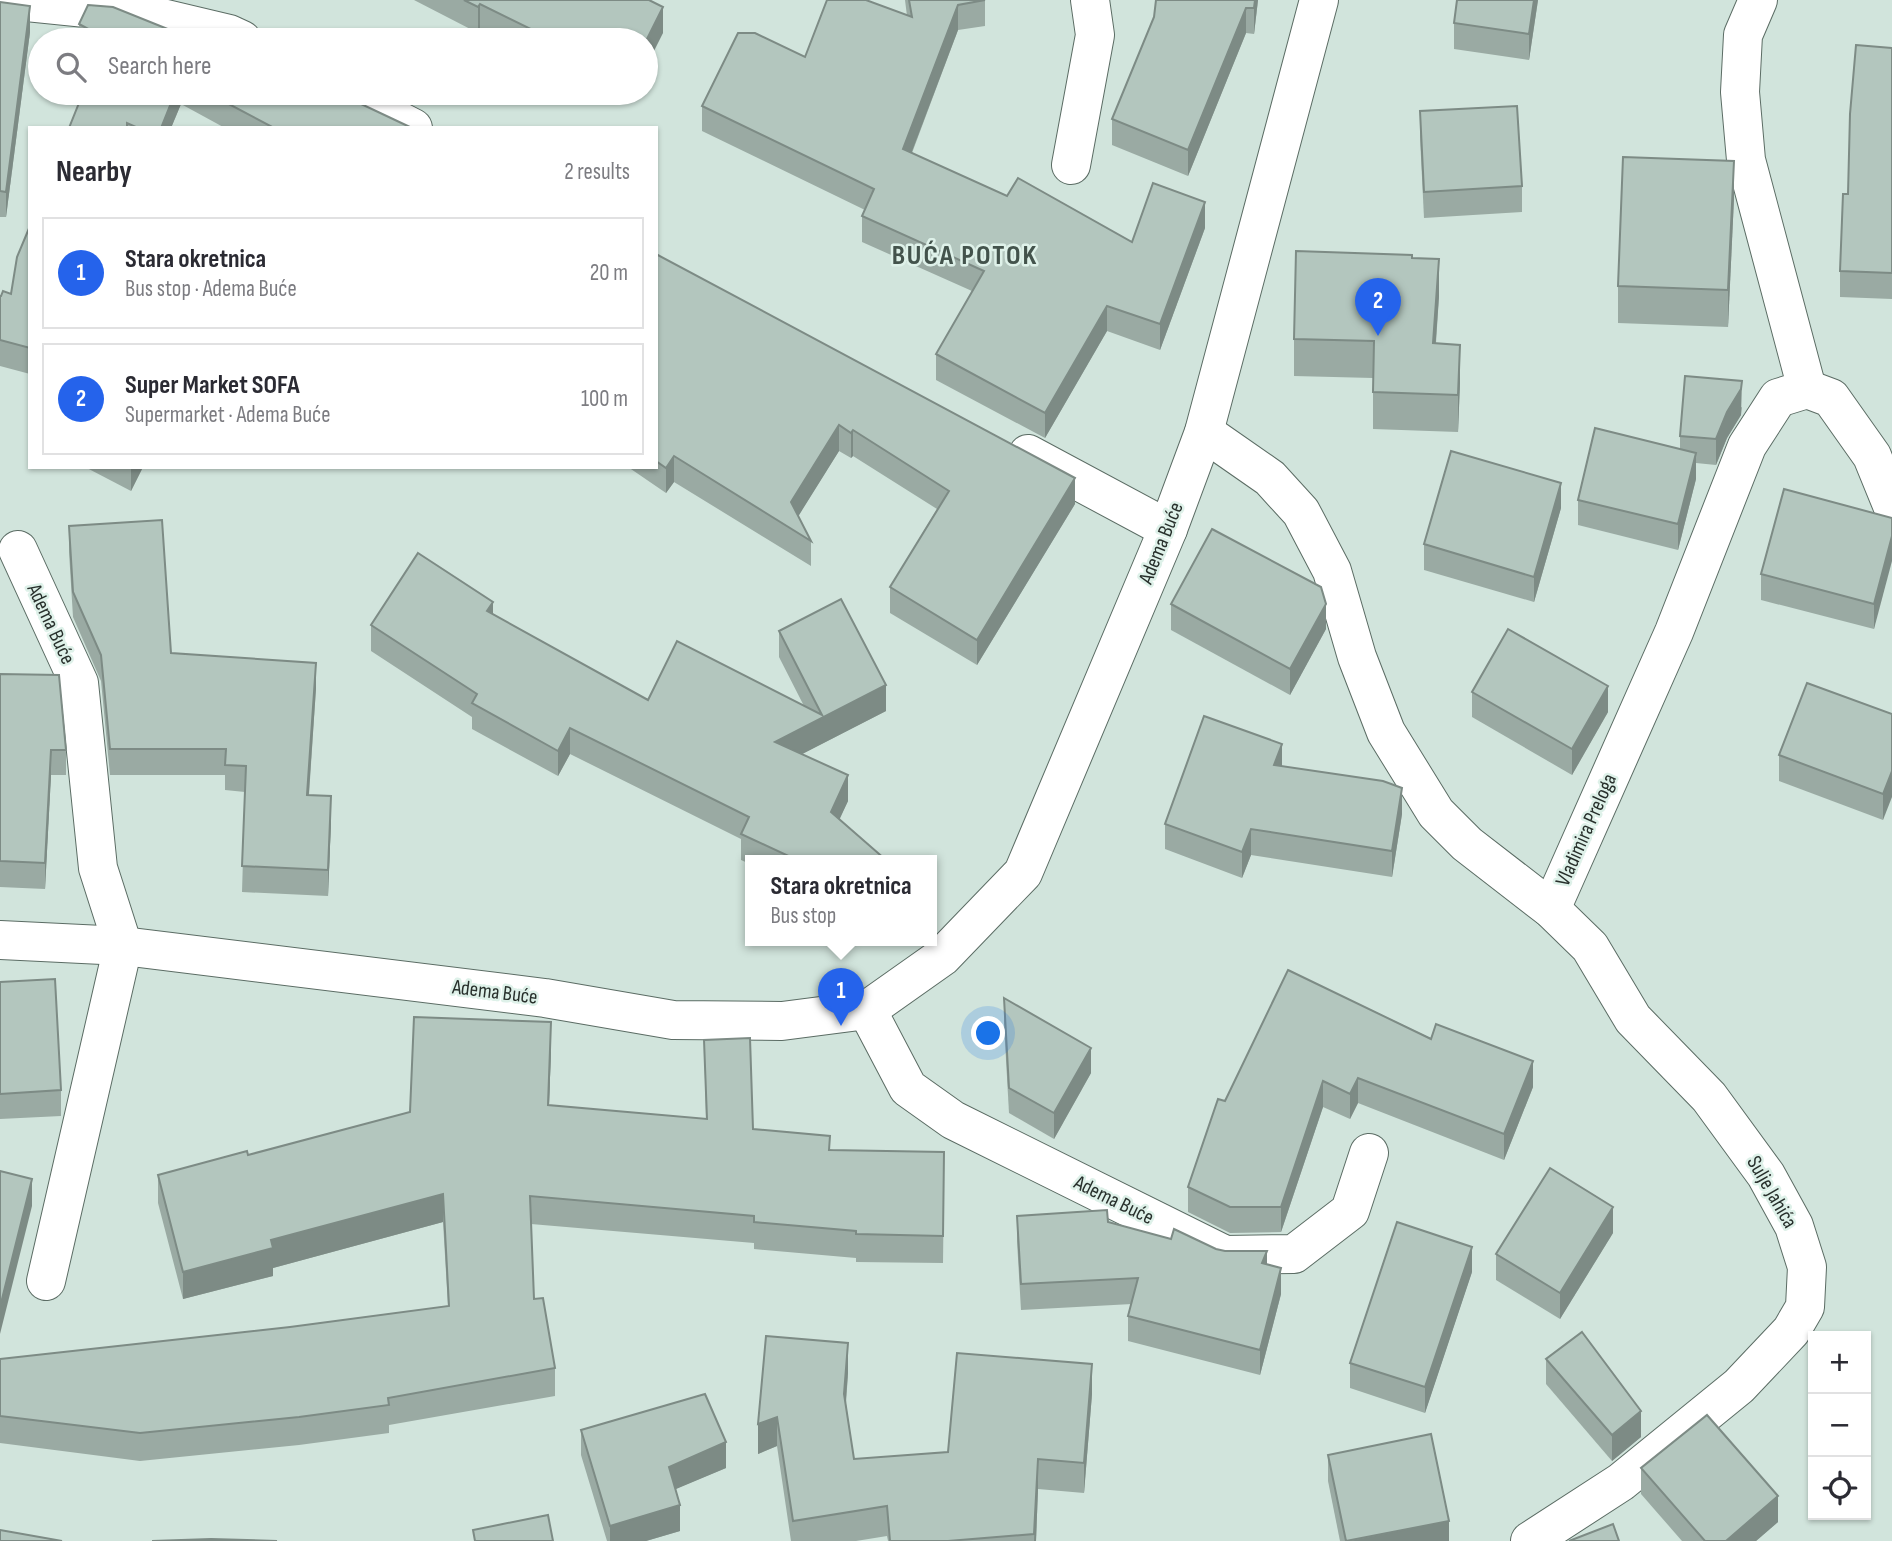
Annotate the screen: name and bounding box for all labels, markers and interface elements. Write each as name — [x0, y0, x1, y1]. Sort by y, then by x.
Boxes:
search box — [28, 28, 658, 105]
icon: search — [52, 48, 90, 86]
text: Search here — [108, 51, 211, 82]
text: Nearby — [56, 154, 132, 190]
text: 2 results — [564, 158, 630, 186]
district label: BUĆA POTOK — [892, 239, 1038, 272]
text: Stara okretnica — [125, 244, 266, 275]
text: 1 — [76, 259, 86, 287]
text: 20 m — [590, 259, 628, 287]
text: Bus stop · Adema Buće — [125, 275, 297, 303]
pin: 2 — [1355, 278, 1401, 336]
text: Super Market SOFA — [125, 370, 300, 401]
text: 2 — [76, 385, 86, 413]
text: 100 m — [581, 385, 628, 413]
text: Supermarket · Adema Buće — [125, 401, 330, 429]
street label: Adema Buće — [1133, 499, 1189, 588]
street label: Adema Buće — [21, 579, 80, 668]
street label: Vladimira Preloga — [1550, 770, 1622, 890]
popup — [745, 855, 937, 946]
text: Stara okretnica — [770, 871, 912, 902]
text: Bus stop — [770, 902, 836, 930]
pin: 1 — [818, 968, 864, 1026]
street label: Adema Buće — [450, 974, 539, 1010]
your location — [971, 1016, 1005, 1050]
street label: Sulje Jahića — [1741, 1151, 1803, 1233]
street label: Adema Buće — [1069, 1170, 1158, 1230]
map controls — [1808, 1331, 1871, 1520]
button: + — [1808, 1331, 1871, 1394]
button: − — [1808, 1394, 1871, 1457]
button: locate — [1808, 1457, 1871, 1520]

